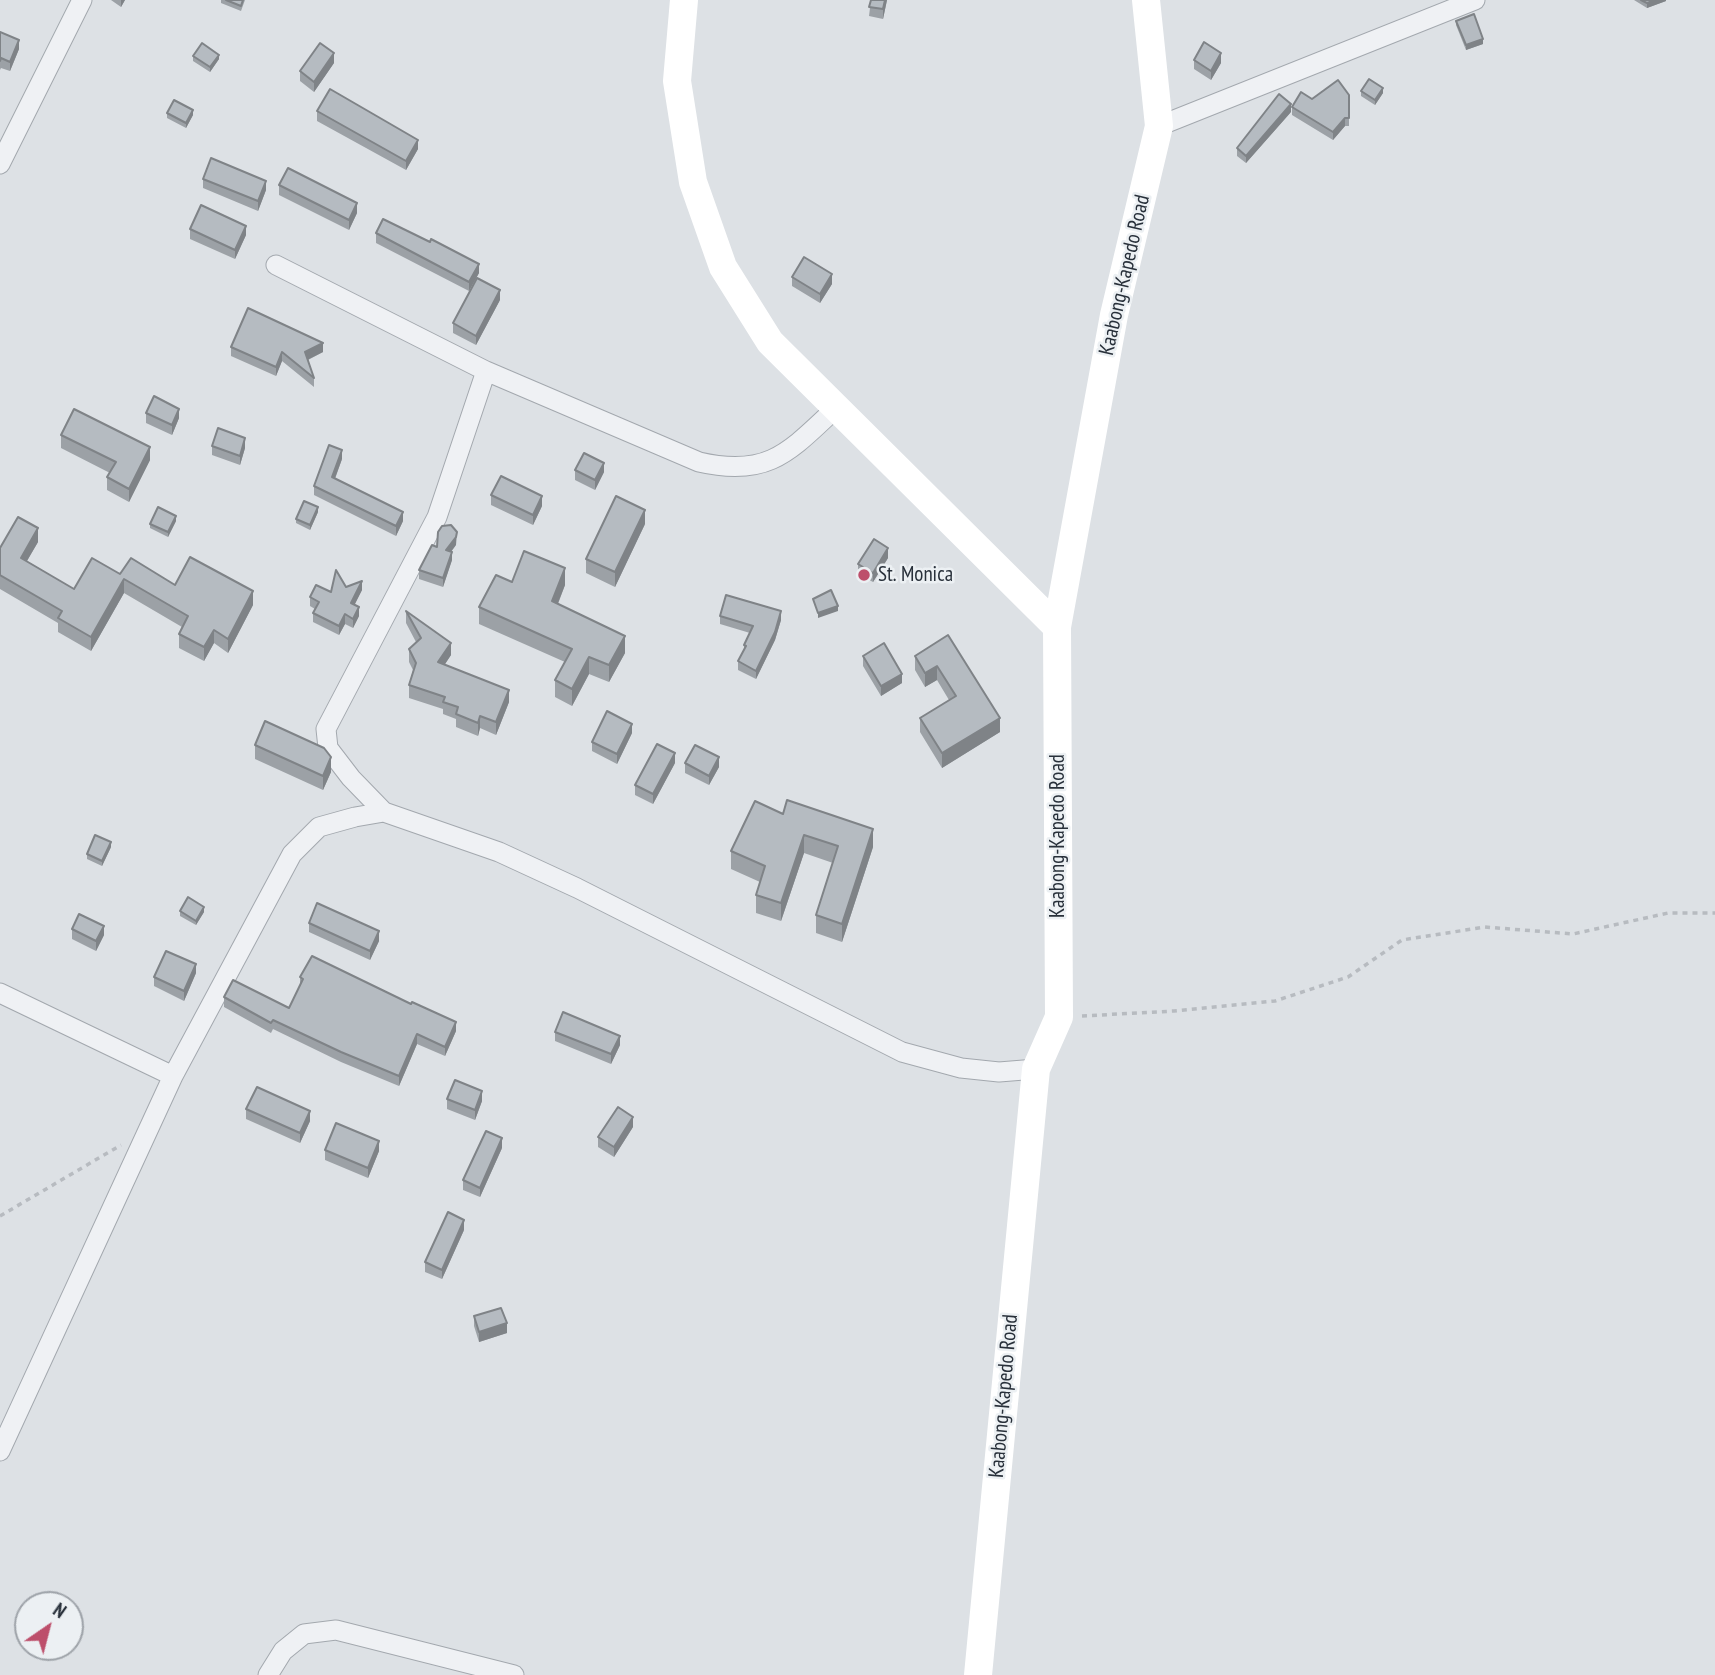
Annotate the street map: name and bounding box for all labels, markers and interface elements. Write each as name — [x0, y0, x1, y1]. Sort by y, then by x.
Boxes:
street label: Kaabong-Kapedo Road — [1094, 192, 1156, 358]
place label: St. Monica — [878, 562, 953, 588]
marker: St. Monica — [856, 567, 872, 583]
street label: Kaabong-Kapedo Road — [1045, 754, 1071, 918]
street label: Kaabong-Kapedo Road — [984, 1313, 1024, 1479]
north arrow — [14, 1591, 84, 1661]
text: N — [49, 1598, 71, 1623]

